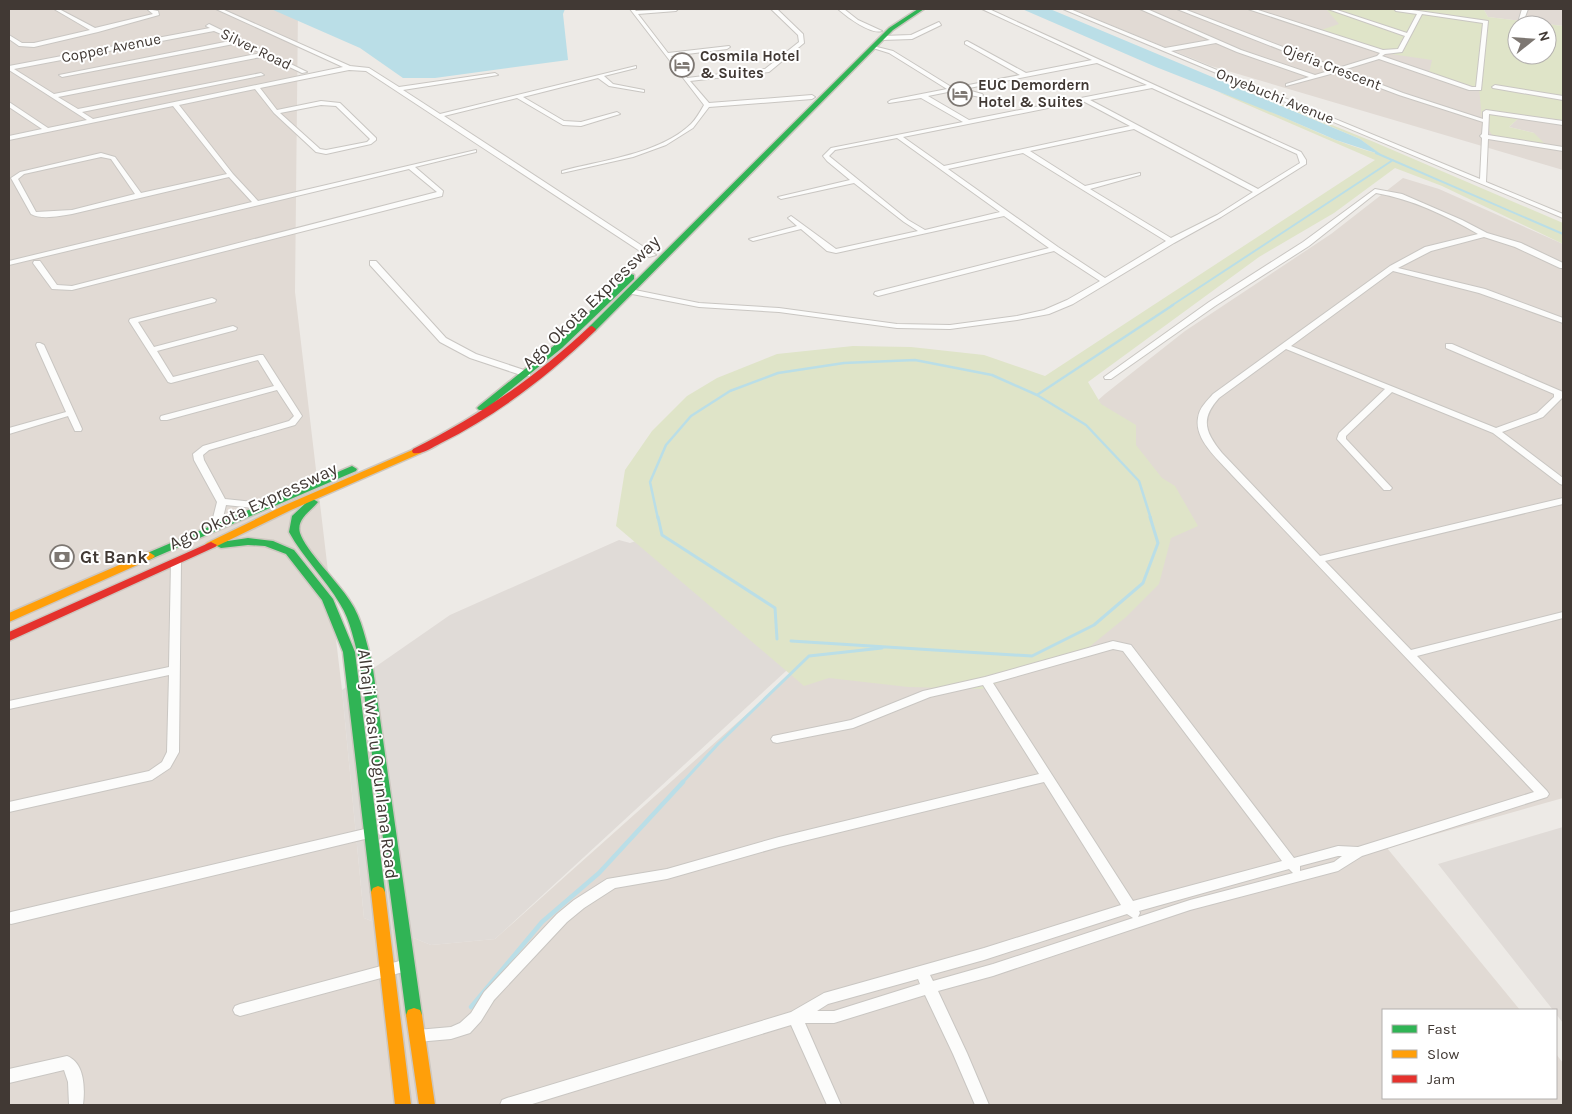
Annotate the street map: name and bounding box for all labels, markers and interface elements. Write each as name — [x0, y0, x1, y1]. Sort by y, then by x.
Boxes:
north arrow — [1507, 15, 1557, 65]
street label: Silver Road — [218, 24, 294, 74]
text: N — [1534, 29, 1554, 44]
street label: Copper Avenue — [60, 30, 162, 66]
street label: Ojefia Crescent — [1280, 40, 1384, 94]
place label: Cosmila Hotel & Suites — [700, 47, 800, 82]
hotel icon: Cosmila Hotel & Suites — [669, 52, 695, 78]
street label: Onyebuchi Avenue — [1213, 64, 1337, 128]
place label: EUC Demordern Hotel & Suites — [978, 76, 1090, 111]
hotel icon: EUC Demordern Hotel & Suites — [947, 81, 973, 107]
street label: Ago Okota Expressway — [518, 230, 665, 373]
street label: Ago Okota Expressway — [165, 457, 341, 555]
bank icon: Gt Bank — [49, 544, 75, 570]
place label: Gt Bank — [80, 546, 148, 568]
street label: Alhaji Wasiu Ogunlana Road — [353, 648, 403, 880]
legend — [1382, 1009, 1557, 1099]
text: Fast — [1427, 1020, 1457, 1038]
text: Slow — [1427, 1045, 1459, 1063]
text: Jam — [1427, 1070, 1455, 1088]

